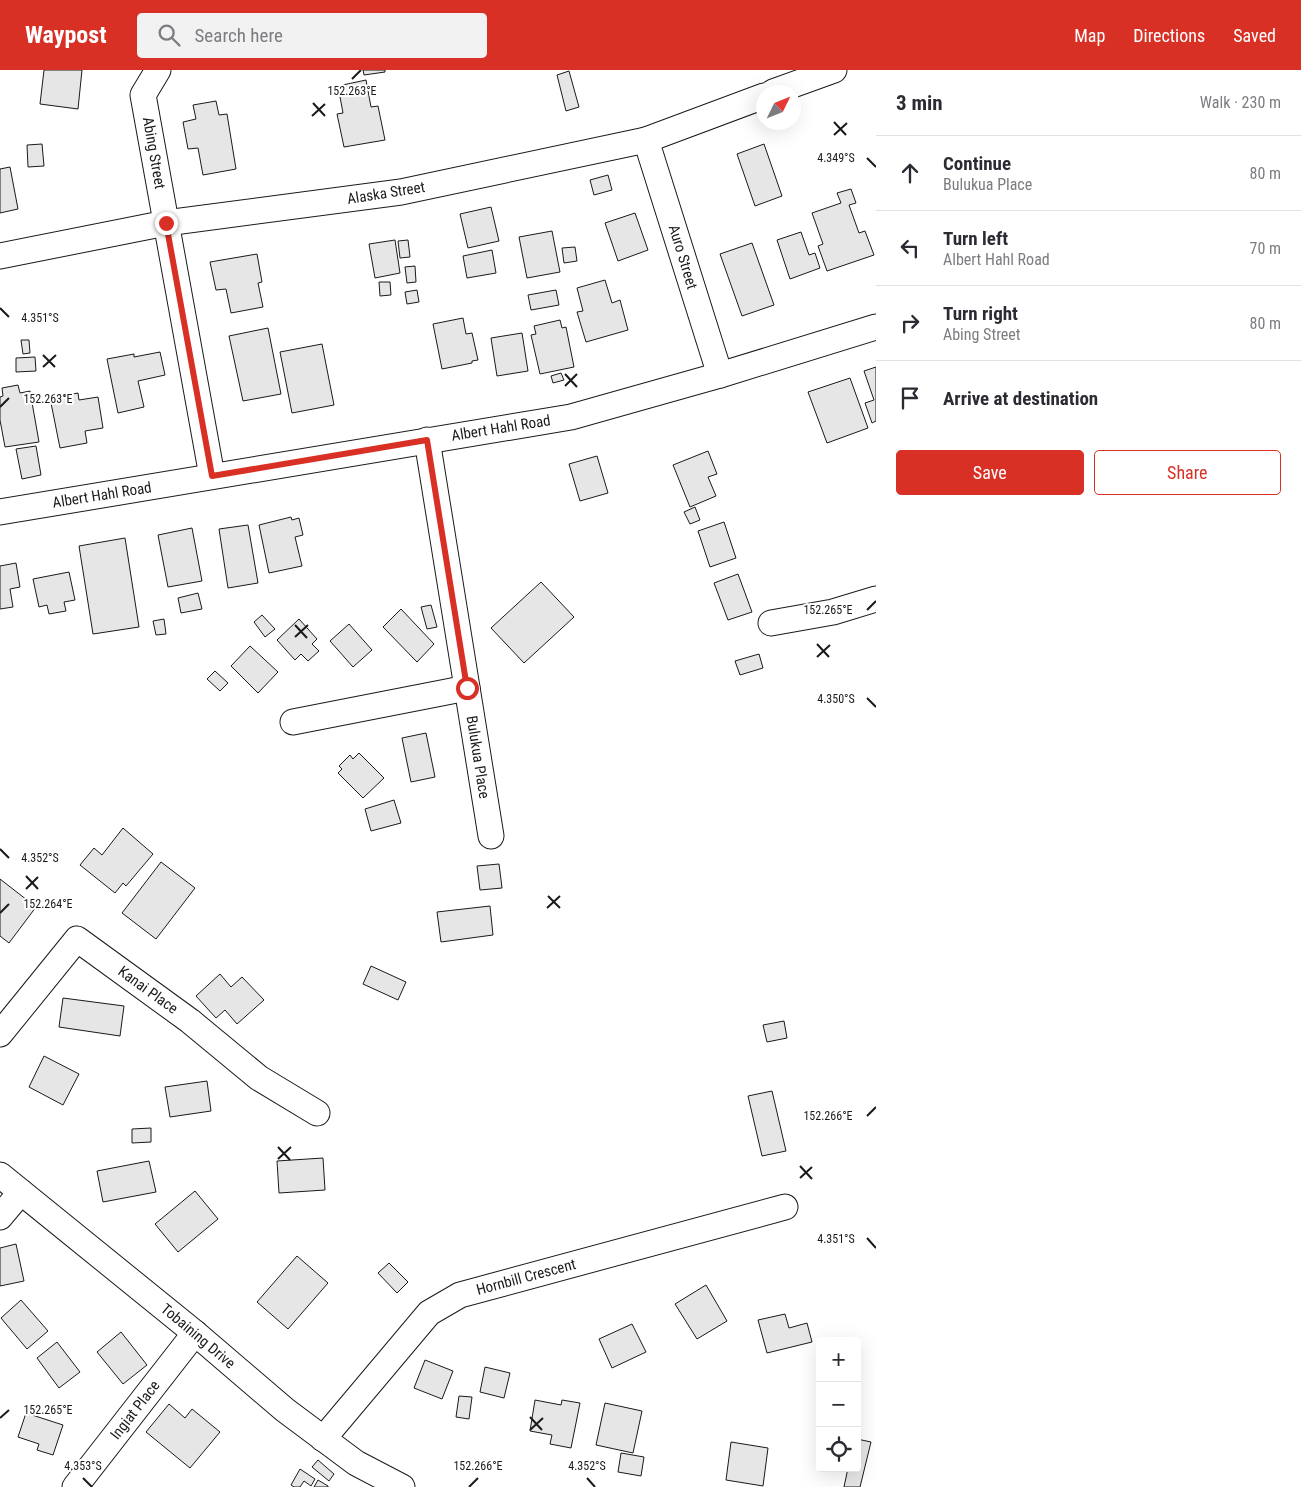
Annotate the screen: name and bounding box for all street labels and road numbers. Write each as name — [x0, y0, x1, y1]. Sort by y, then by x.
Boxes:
street label: Abing Street — [139, 116, 169, 190]
street label: Alaska Street — [346, 178, 426, 208]
street label: Auro Street — [665, 223, 701, 291]
street label: Albert Hahl Road — [450, 411, 552, 445]
street label: Albert Hahl Road — [51, 478, 153, 512]
street label: Bulukua Place — [463, 714, 493, 800]
street label: Kanai Place — [115, 962, 181, 1018]
street label: Hornbill Crescent — [474, 1255, 578, 1299]
street label: Tobaining Drive — [157, 1300, 239, 1372]
street label: Ingiat Place — [106, 1377, 164, 1443]

